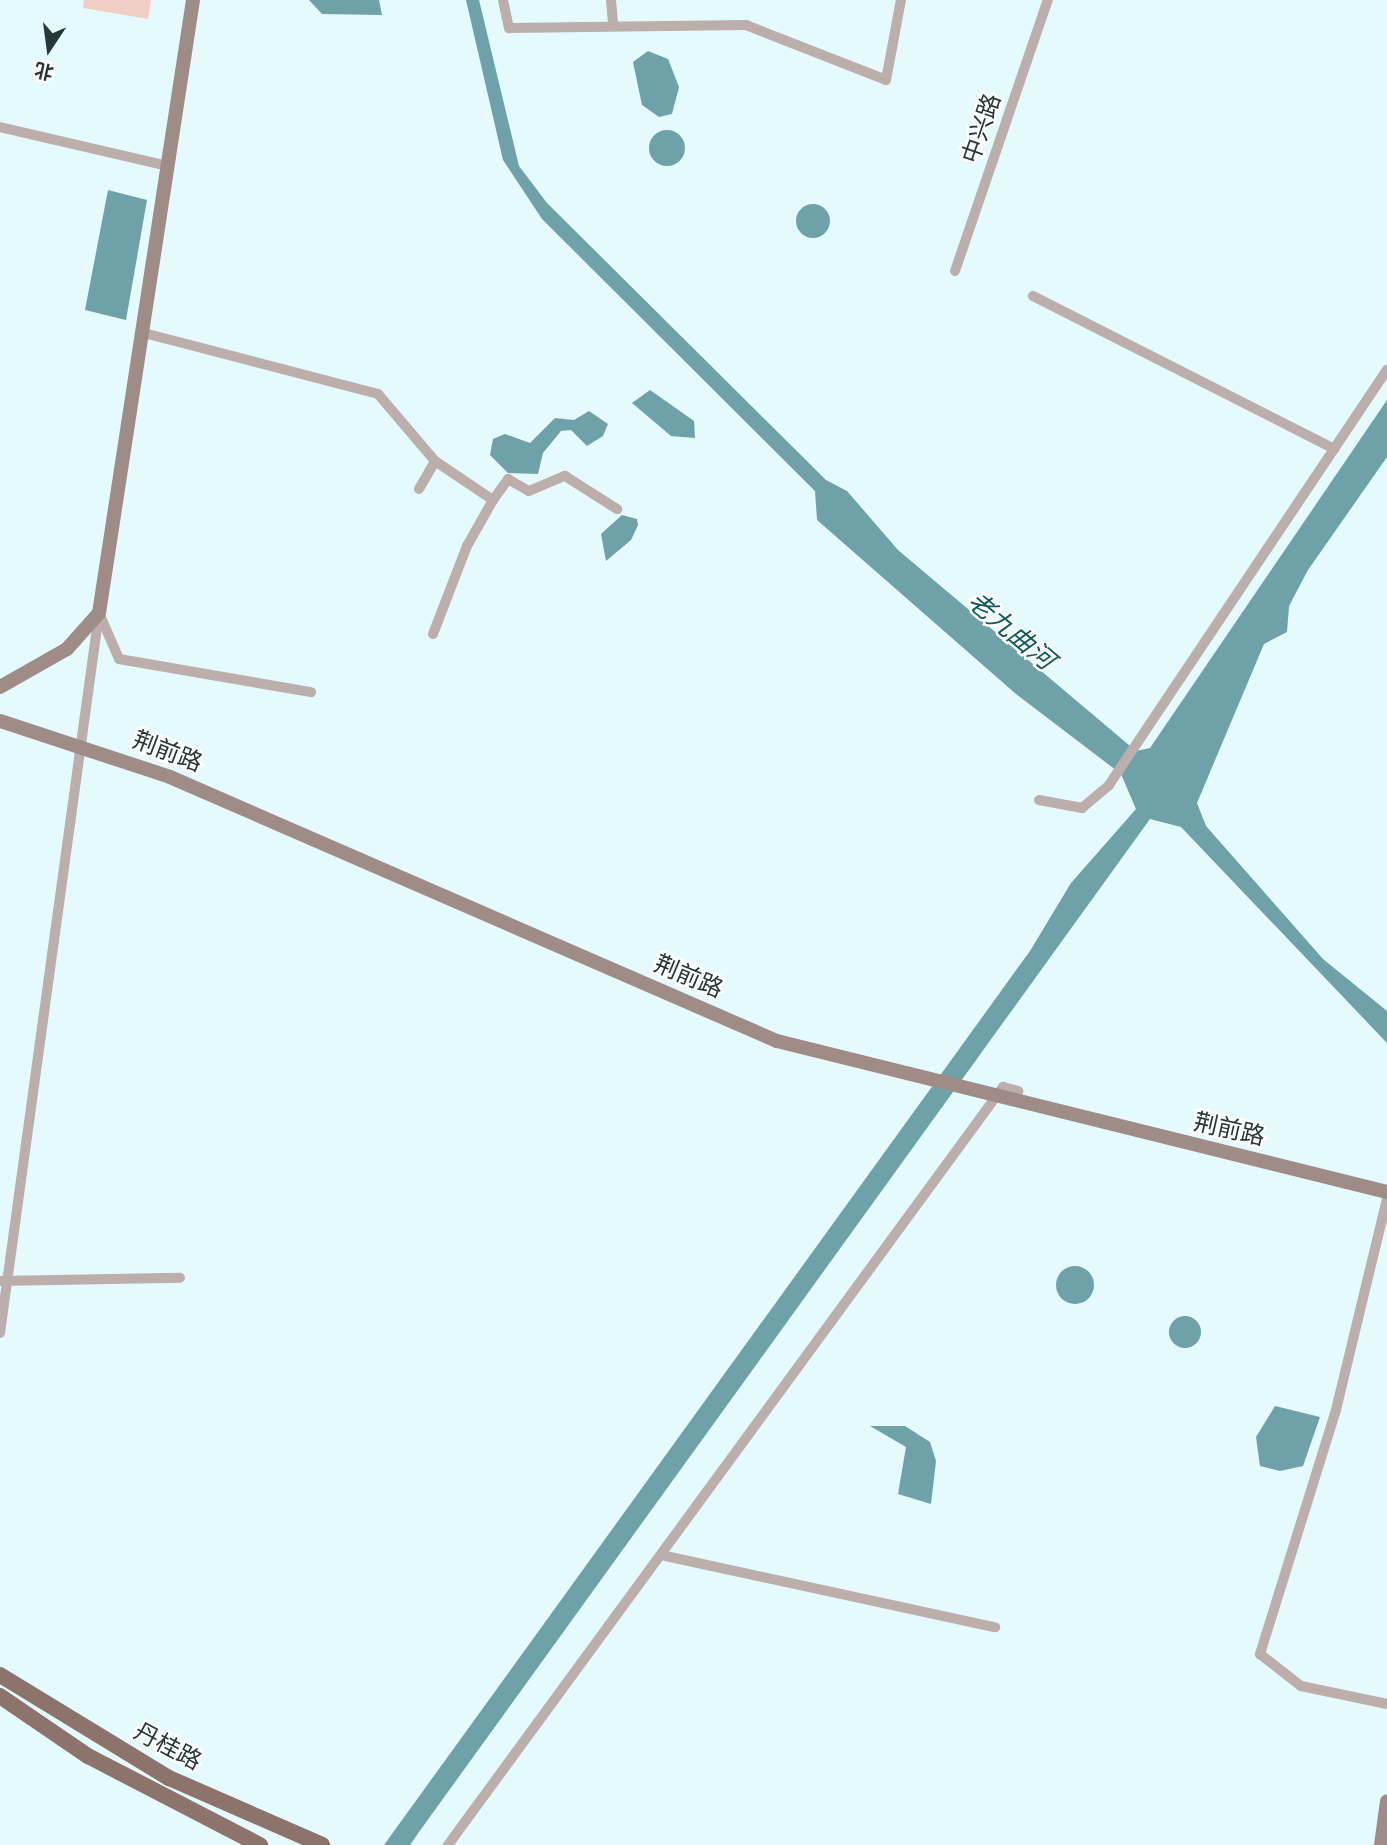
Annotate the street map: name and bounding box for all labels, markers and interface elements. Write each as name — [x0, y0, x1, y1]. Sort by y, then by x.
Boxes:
north arrow — [14, 14, 84, 84]
text: 北 — [33, 59, 56, 81]
street label: 中兴路 — [958, 90, 1008, 168]
water label: 老九曲河 — [960, 587, 1060, 677]
street label: 荆前路 — [128, 727, 206, 779]
street label: 荆前路 — [649, 951, 727, 1005]
street label: 荆前路 — [1191, 1109, 1267, 1153]
street label: 丹桂路 — [128, 1718, 206, 1778]

